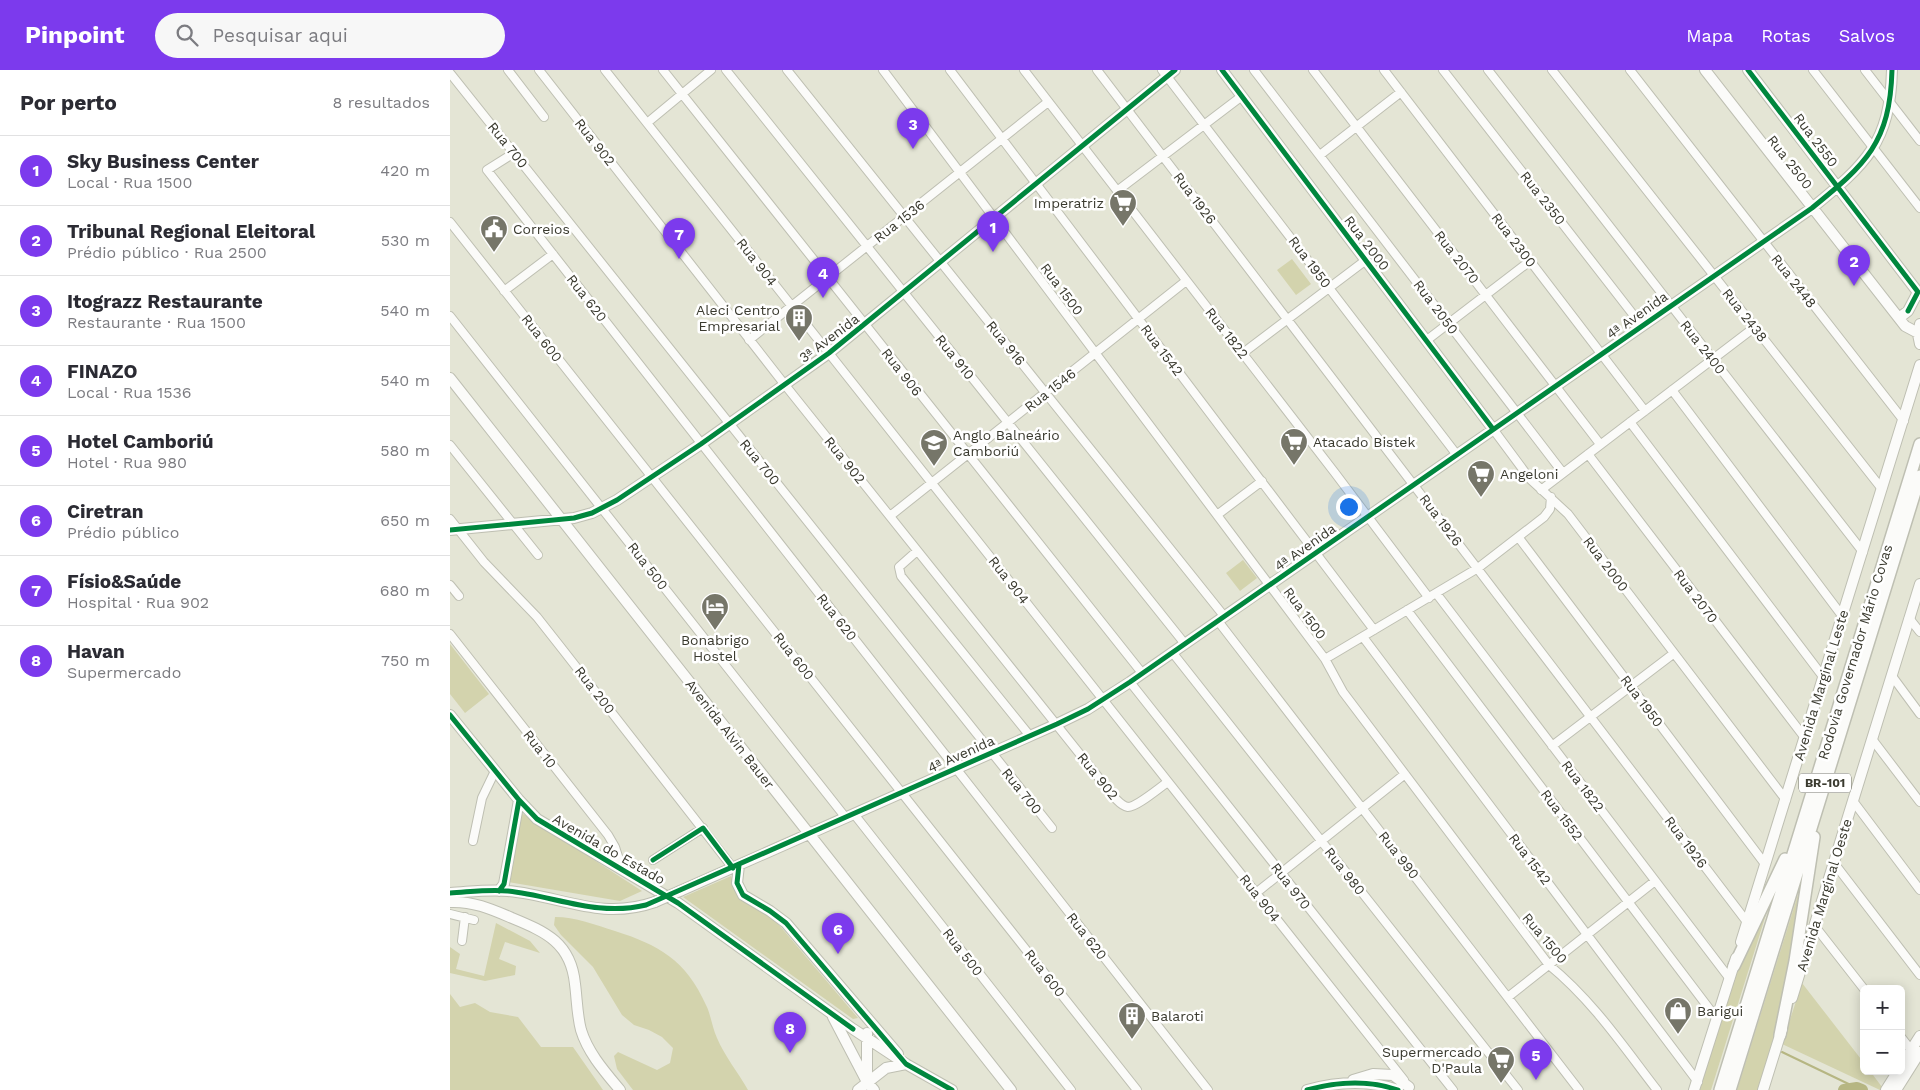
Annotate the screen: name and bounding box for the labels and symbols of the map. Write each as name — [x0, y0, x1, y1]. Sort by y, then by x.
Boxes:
pin: 3 — [897, 108, 929, 149]
street label: Rua 2550 — [1791, 110, 1841, 170]
street label: Rua 902 — [572, 115, 618, 169]
street label: Rua 700 — [485, 119, 531, 171]
street label: Rua 2500 — [1764, 132, 1816, 192]
street label: Rua 2350 — [1517, 168, 1569, 228]
street label: Rua 1926 — [1170, 169, 1220, 227]
supermarket icon: Imperatriz — [1108, 188, 1138, 227]
place label: Imperatriz — [1034, 195, 1104, 211]
street label: Rua 1536 — [870, 196, 928, 246]
street label: Rua 2300 — [1488, 210, 1540, 270]
pin: 1 — [977, 211, 1009, 252]
street label: Rua 2000 — [1341, 212, 1393, 274]
public building icon: Correios — [479, 214, 509, 253]
pin: 7 — [663, 218, 695, 259]
place label: Correios — [513, 221, 570, 237]
street label: Rua 2070 — [1431, 227, 1483, 287]
street label: Rua 1950 — [1285, 233, 1335, 291]
street label: Rua 904 — [733, 235, 781, 289]
pin: 2 — [1838, 245, 1870, 286]
street label: Rua 2448 — [1768, 251, 1820, 311]
pin: 4 — [807, 257, 839, 298]
street label: Rua 1500 — [1037, 260, 1087, 318]
street label: Rua 620 — [564, 271, 610, 325]
street label: Rua 2050 — [1410, 277, 1462, 337]
street label: Rua 2438 — [1719, 285, 1771, 345]
street label: 4ª Avenida — [1603, 288, 1671, 342]
place label: Aleci Centro Empresarial — [696, 302, 781, 334]
building icon: Aleci Centro Empresarial — [784, 303, 814, 342]
street label: Rua 1822 — [1202, 304, 1252, 362]
street label: 3ª Avenida — [796, 310, 862, 366]
street label: Rua 600 — [518, 311, 566, 365]
street label: Rua 916 — [983, 317, 1029, 369]
street label: Rua 2400 — [1677, 317, 1729, 377]
street label: Rua 1542 — [1137, 321, 1187, 379]
street label: Rua 910 — [932, 331, 978, 383]
street label: Rua 906 — [878, 345, 926, 399]
street label: Rua 1546 — [1021, 365, 1079, 415]
place label: Anglo Balneário Camboriú — [953, 427, 1060, 459]
supermarket icon: Atacado Bistek — [1279, 427, 1309, 466]
school or university icon: Anglo Balneário Camboriú — [919, 428, 949, 467]
street label: Rua 902 — [821, 433, 869, 487]
place label: Atacado Bistek — [1313, 434, 1415, 450]
street label: Rua 700 — [737, 436, 783, 488]
supermarket icon: Angeloni — [1466, 459, 1496, 498]
place label: Angeloni — [1500, 466, 1559, 482]
street label: Rua 1926 — [1416, 491, 1466, 549]
your location — [1336, 494, 1362, 520]
street label: 4ª Avenida — [1271, 520, 1339, 574]
street label: Rua 2000 — [1580, 533, 1632, 595]
street label: Rua 500 — [625, 539, 671, 593]
street label: Rodovia Governador Mário Covas — [1815, 542, 1895, 762]
street label: Rua 904 — [985, 553, 1033, 607]
street label: Rua 2070 — [1671, 566, 1721, 626]
street label: Rua 1500 — [1280, 584, 1330, 642]
street label: Rua 620 — [814, 590, 860, 644]
hotel icon: Bonabrigo Hostel — [700, 592, 730, 631]
street label: Avenida Marginal Leste — [1790, 608, 1852, 762]
street label: Rua 600 — [770, 629, 818, 683]
place label: Bonabrigo Hostel — [681, 632, 749, 664]
street label: Rua 200 — [572, 663, 618, 717]
street label: Rua 1950 — [1617, 672, 1667, 730]
street label: Avenida Alvin Bauer — [682, 676, 778, 792]
street label: Rua 10 — [520, 727, 560, 771]
street label: 4ª Avenida — [925, 732, 997, 776]
street label: Rua 902 — [1074, 749, 1122, 803]
street label: Rua 1822 — [1558, 757, 1608, 815]
street label: Rua 700 — [999, 765, 1045, 817]
road number: BR-101 — [1799, 774, 1851, 792]
street label: Rua 1552 — [1538, 786, 1586, 844]
street label: Avenida do Estado — [550, 810, 668, 888]
street label: Rua 1926 — [1661, 813, 1711, 871]
street label: Avenida Marginal Oeste — [1793, 817, 1855, 973]
street label: Rua 990 — [1375, 828, 1423, 882]
street label: Rua 1542 — [1505, 830, 1555, 888]
street label: Rua 980 — [1321, 844, 1369, 898]
street label: Rua 970 — [1268, 859, 1314, 913]
street label: Rua 904 — [1236, 871, 1284, 925]
street label: Rua 620 — [1064, 909, 1110, 963]
street label: Rua 1500 — [1519, 910, 1571, 966]
pin: 6 — [822, 913, 854, 954]
street label: Rua 500 — [940, 925, 986, 979]
street label: Rua 600 — [1021, 946, 1069, 1000]
shop icon: Barigui — [1663, 996, 1693, 1035]
building icon: Balaroti — [1117, 1001, 1147, 1040]
place label: Barigui — [1697, 1003, 1743, 1019]
place label: Balaroti — [1151, 1008, 1204, 1024]
pin: 8 — [774, 1012, 806, 1053]
pin: 5 — [1520, 1039, 1552, 1080]
place label: Supermercado D'Paula — [1382, 1044, 1482, 1076]
supermarket icon: Supermercado D'Paula — [1486, 1045, 1516, 1084]

